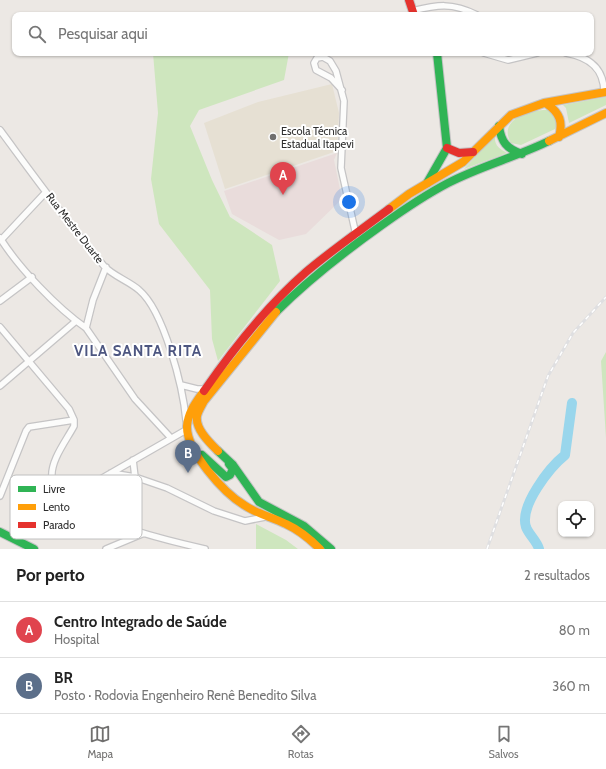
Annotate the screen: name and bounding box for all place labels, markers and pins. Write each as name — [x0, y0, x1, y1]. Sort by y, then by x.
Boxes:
place label: Escola Técnica Estadual Itapevi — [281, 124, 354, 151]
marker: Escola Técnica Estadual Itapevi — [268, 132, 278, 142]
pin: A — [270, 162, 296, 195]
pin: B — [175, 440, 201, 473]

